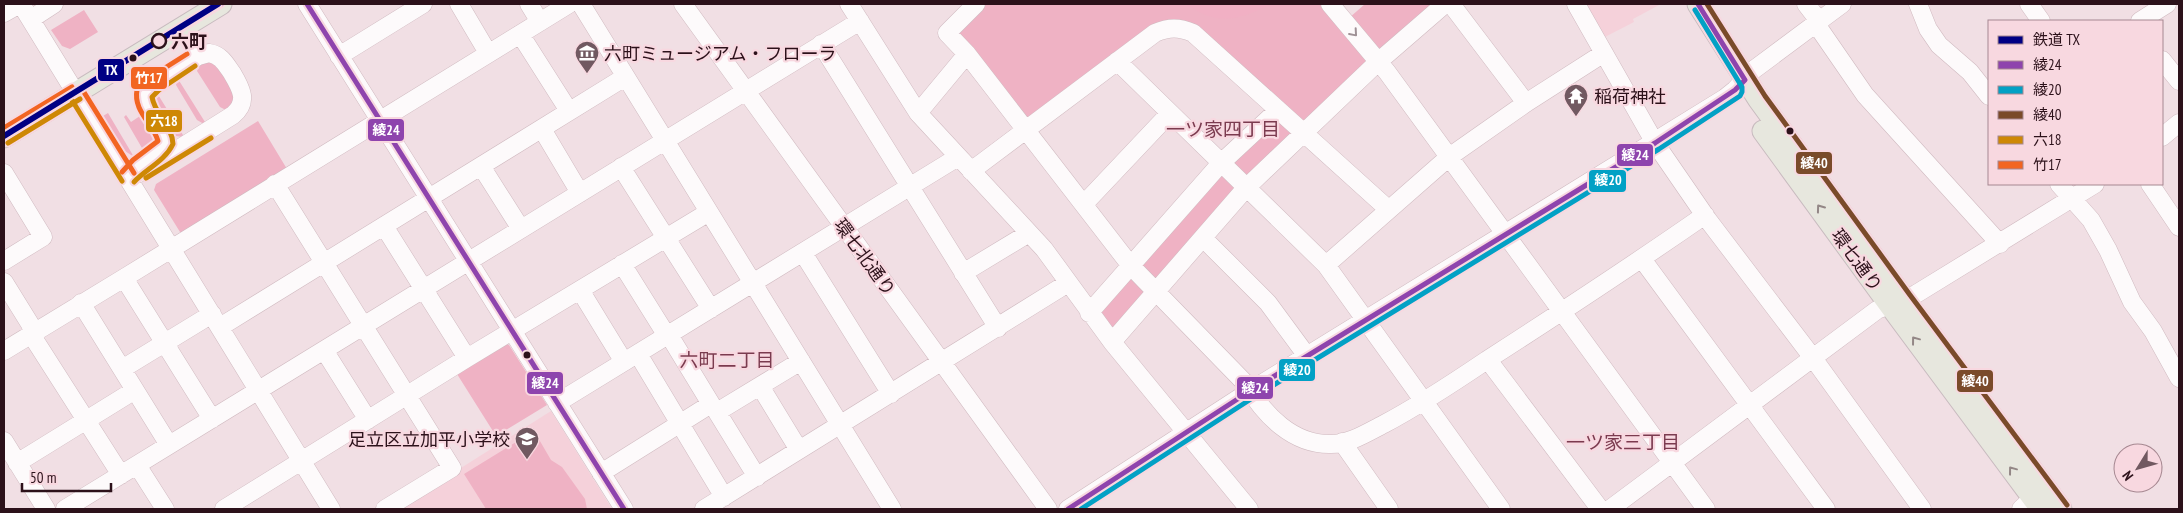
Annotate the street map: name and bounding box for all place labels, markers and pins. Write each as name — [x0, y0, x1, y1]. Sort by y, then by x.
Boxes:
place label: 六町 — [171, 30, 207, 53]
marker: 六町 — [151, 33, 167, 49]
museum icon: 六町ミュージアム・フローラ — [574, 40, 600, 74]
place label: 六町ミュージアム・フローラ — [604, 42, 836, 65]
unlabelled marker — [128, 53, 138, 63]
temple icon: 稲荷神社 — [1563, 83, 1589, 117]
place label: 稲荷神社 — [1594, 85, 1666, 108]
unlabelled marker — [1785, 126, 1795, 136]
unlabelled marker — [522, 350, 532, 360]
school or university icon: 足立区立加平小学校 — [514, 426, 540, 460]
place label: 足立区立加平小学校 — [348, 428, 510, 451]

